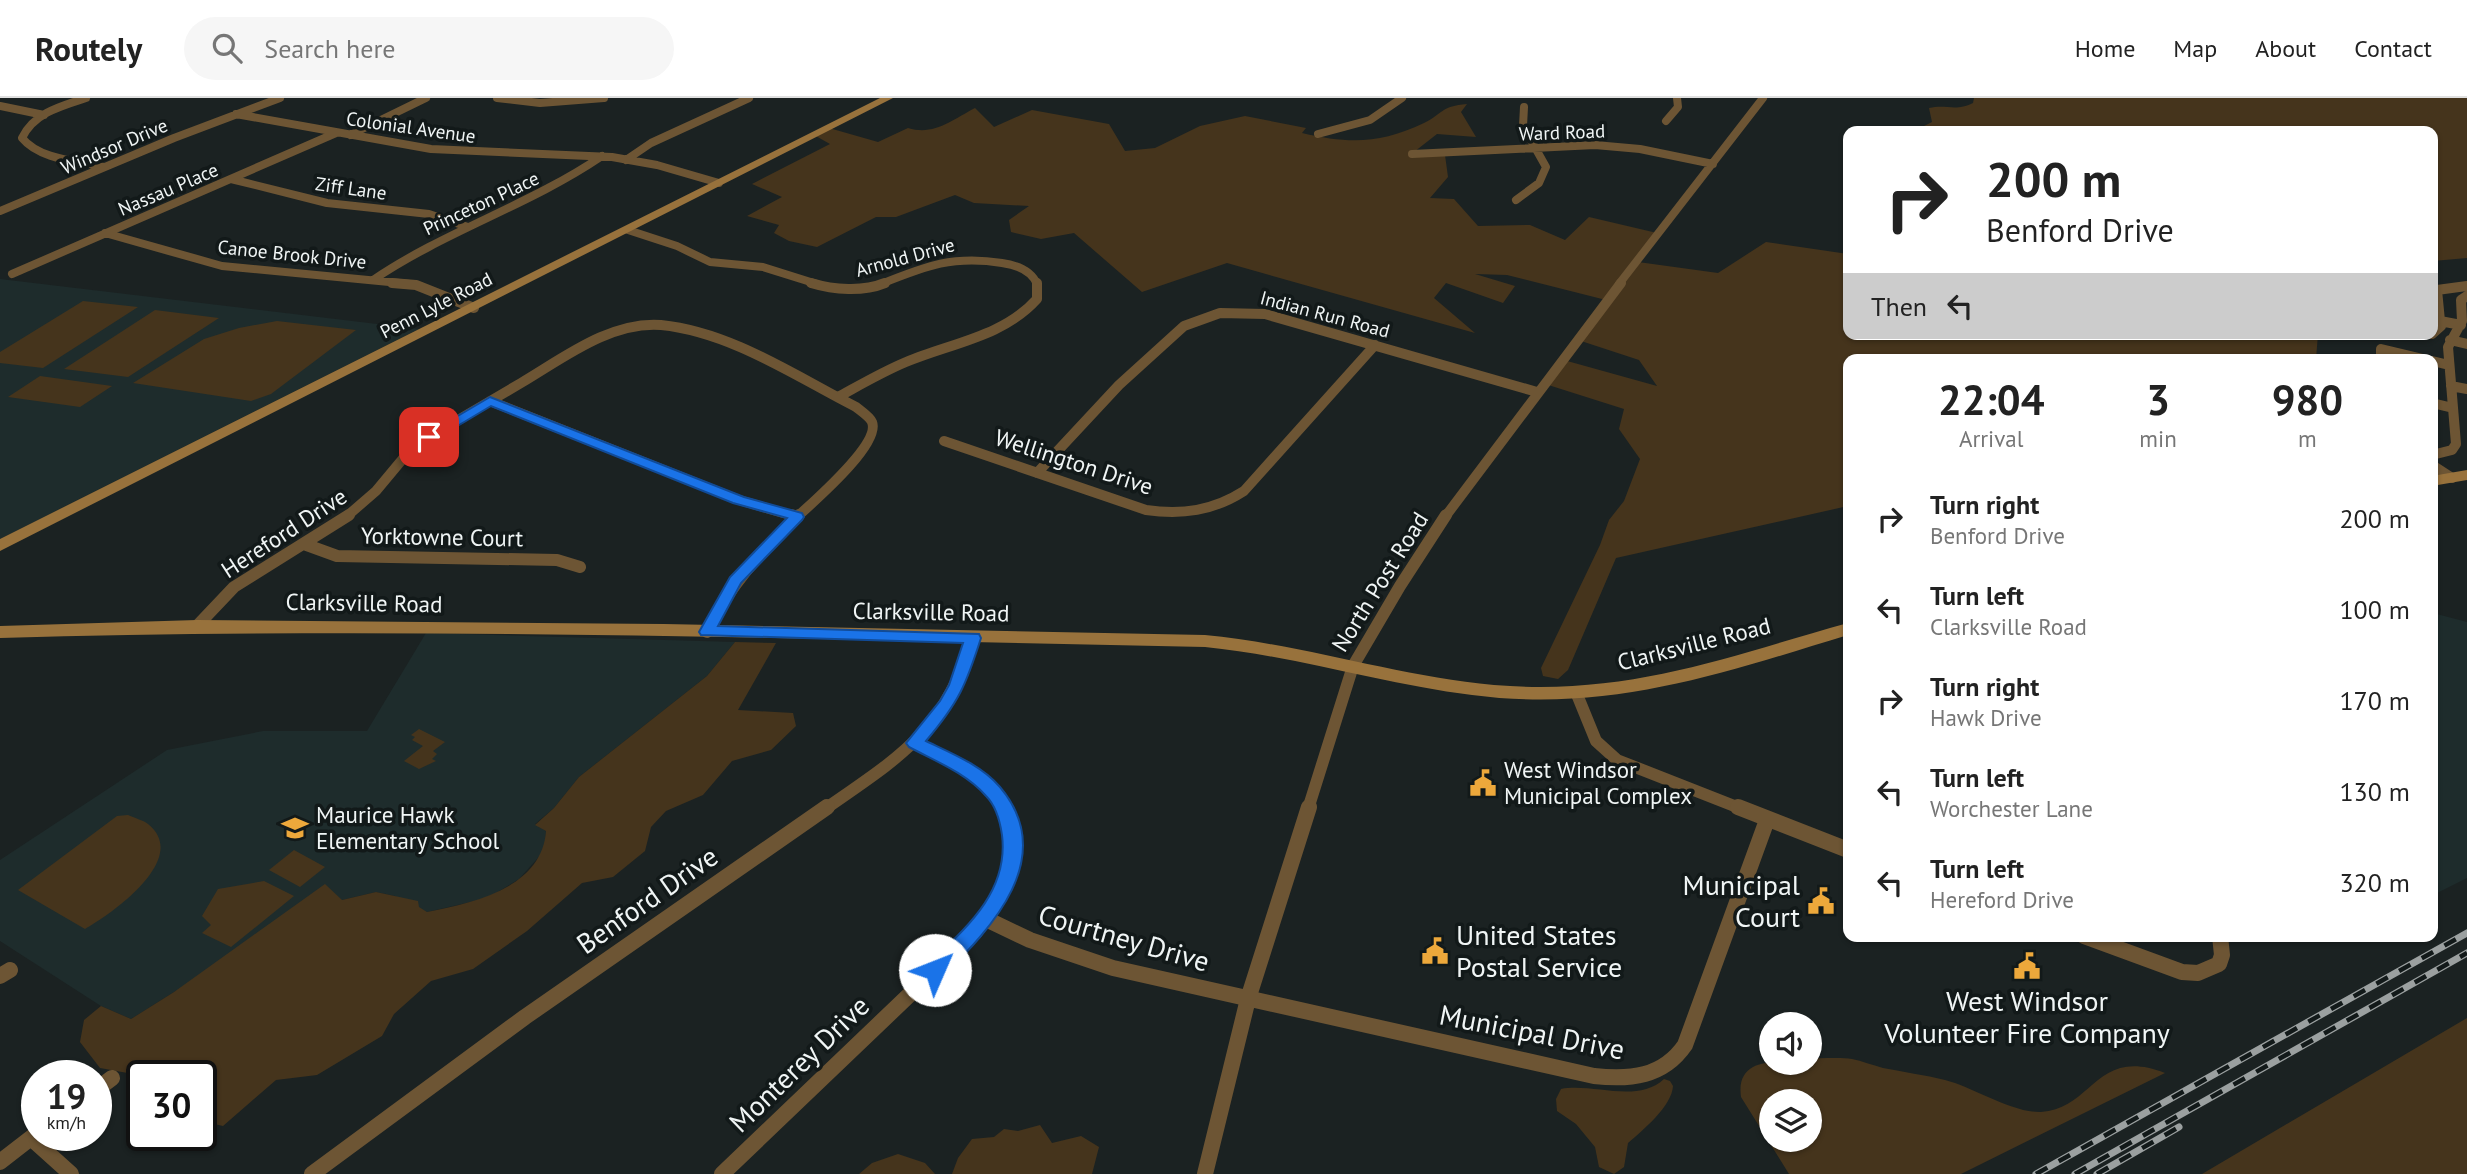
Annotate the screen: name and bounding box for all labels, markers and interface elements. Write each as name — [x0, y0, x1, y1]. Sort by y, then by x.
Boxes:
search box — [184, 17, 674, 80]
text: Routely — [35, 27, 142, 70]
icon: search — [208, 29, 246, 67]
text: Search here — [264, 32, 395, 65]
text: Home — [2075, 33, 2135, 64]
text: Map — [2173, 33, 2217, 64]
text: About — [2255, 33, 2316, 64]
text: Contact — [2354, 33, 2432, 64]
street label: Colonial Avenue — [345, 106, 477, 148]
street label: Windsor Drive — [57, 113, 171, 179]
street label: Ward Road — [1518, 119, 1606, 145]
text: 200 m — [1986, 147, 2121, 211]
icon: right — [1871, 154, 1962, 245]
street label: Nassau Place — [114, 157, 222, 221]
street label: Princeton Place — [419, 166, 543, 240]
street label: Ziff Lane — [314, 171, 388, 205]
text: Benford Drive — [1986, 209, 2174, 251]
street label: Arnold Drive — [853, 232, 957, 282]
street label: Canoe Brook Drive — [216, 234, 368, 274]
street label: Penn Lyle Road — [376, 266, 496, 344]
street label: Indian Run Road — [1258, 285, 1392, 343]
icon: left — [1941, 287, 1979, 325]
text: Then — [1871, 290, 1927, 323]
text: 22:04 — [1938, 372, 2044, 427]
text: 3 — [2146, 372, 2170, 427]
text: 980 — [2272, 372, 2343, 427]
pin — [399, 407, 459, 467]
icon: arrive — [410, 418, 448, 456]
street label: Wellington Drive — [991, 422, 1157, 501]
text: Arrival — [1959, 424, 2023, 453]
text: min — [2139, 424, 2177, 453]
text: m — [2298, 424, 2317, 453]
street label: Hereford Drive — [215, 481, 352, 584]
text: Turn right — [1930, 488, 2039, 521]
icon: right — [1871, 500, 1909, 538]
text: 200 m — [2339, 502, 2410, 535]
street label: North Post Road — [1325, 506, 1434, 657]
street label: Yorktowne Court — [361, 521, 524, 552]
text: Benford Drive — [1930, 521, 2065, 550]
text: Turn left — [1930, 579, 2024, 612]
street label: Clarksville Road — [285, 587, 443, 618]
icon: left — [1871, 591, 1909, 629]
text: 100 m — [2339, 593, 2410, 626]
street label: Clarksville Road — [852, 596, 1010, 627]
street label: Clarksville Road — [1614, 610, 1774, 677]
text: Clarksville Road — [1930, 612, 2087, 641]
text: Turn right — [1930, 670, 2039, 703]
icon: right — [1871, 682, 1909, 720]
text: 170 m — [2339, 684, 2410, 717]
text: Hawk Drive — [1930, 703, 2042, 732]
place label: West Windsor Municipal Complex — [1504, 755, 1692, 810]
text: Turn left — [1930, 761, 2024, 794]
public building icon: West Windsor Municipal Complex — [1468, 768, 1498, 798]
icon: left — [1871, 773, 1909, 811]
text: 130 m — [2339, 775, 2410, 808]
text: Worchester Lane — [1930, 794, 2093, 823]
place label: Maurice Hawk Elementary School — [316, 800, 500, 855]
school or university icon: Maurice Hawk Elementary School — [280, 813, 310, 843]
street label: Benford Drive — [569, 837, 725, 962]
text: Turn left — [1930, 852, 2024, 885]
icon: left — [1871, 864, 1909, 902]
place label: Municipal Court — [1683, 866, 1800, 935]
text: 320 m — [2339, 866, 2410, 899]
text: Hereford Drive — [1930, 885, 2074, 914]
public building icon: Municipal Court — [1806, 886, 1836, 916]
street label: Courtney Drive — [1034, 895, 1214, 980]
place label: United States Postal Service — [1456, 916, 1622, 985]
position arrow — [898, 933, 972, 1007]
public building icon: United States Postal Service — [1420, 936, 1450, 966]
public building icon: West Windsor Volunteer Fire Company — [2012, 951, 2042, 981]
place label: West Windsor Volunteer Fire Company — [1883, 982, 2170, 1051]
street label: Monterey Drive — [721, 987, 877, 1140]
street label: Municipal Drive — [1436, 995, 1628, 1068]
map controls — [1759, 1012, 1822, 1152]
button: sound — [1759, 1012, 1822, 1075]
speed limit sign: 30 — [126, 1060, 217, 1151]
text: 19 — [47, 1073, 86, 1119]
button: layers — [1759, 1089, 1822, 1152]
text: km/h — [47, 1111, 86, 1134]

